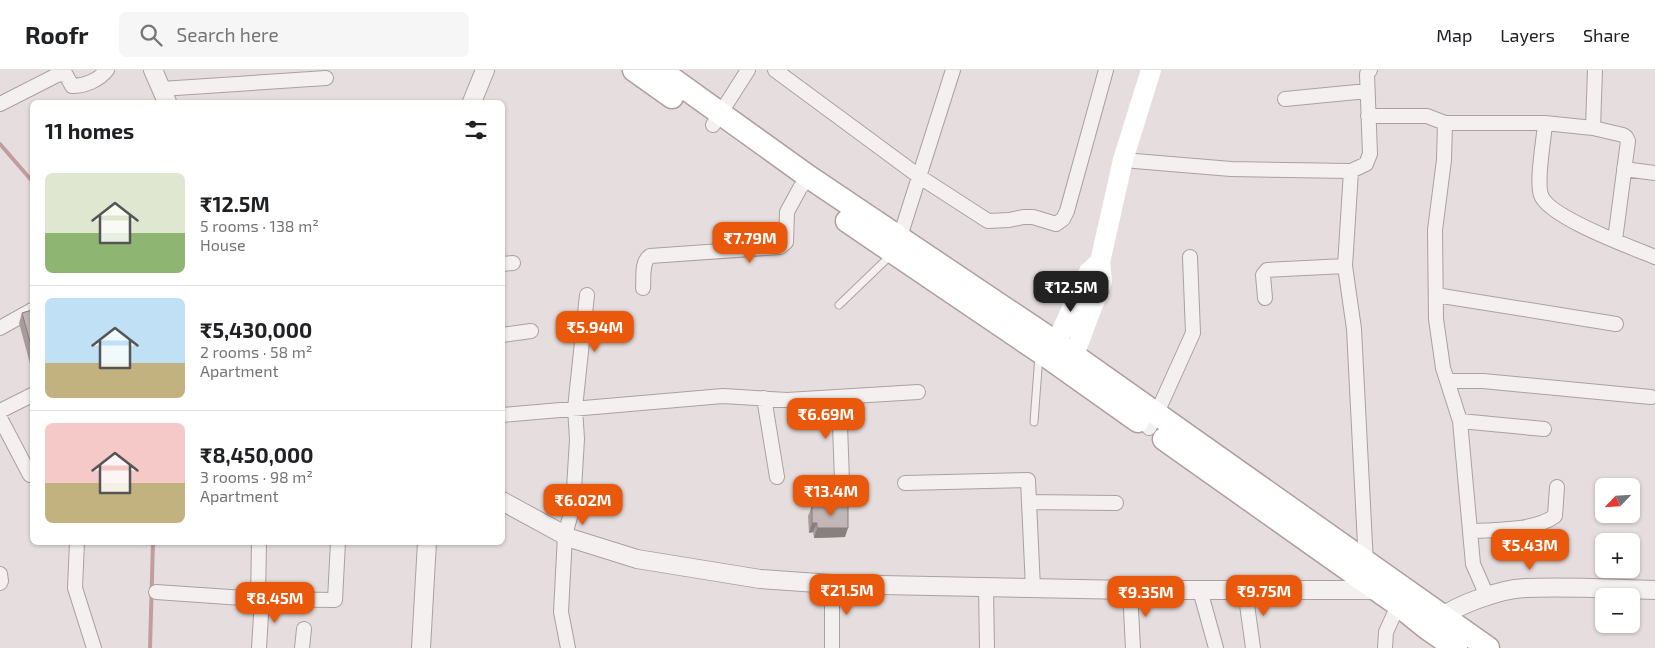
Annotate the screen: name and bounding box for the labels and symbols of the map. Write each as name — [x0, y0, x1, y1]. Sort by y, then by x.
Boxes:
pin: ₹7.79M — [709, 222, 791, 264]
pin: ₹12.5M — [1030, 270, 1112, 313]
pin: ₹5.94M — [554, 310, 636, 353]
pin: ₹6.69M — [785, 398, 867, 440]
pin: ₹13.4M — [790, 474, 872, 517]
north arrow — [1595, 478, 1640, 522]
pin: ₹6.02M — [542, 484, 624, 526]
pin: ₹5.43M — [1489, 528, 1571, 571]
pin: ₹21.5M — [806, 574, 888, 616]
pin: ₹9.75M — [1223, 574, 1305, 617]
pin: ₹9.35M — [1105, 576, 1187, 618]
pin: ₹8.45M — [234, 582, 316, 624]

